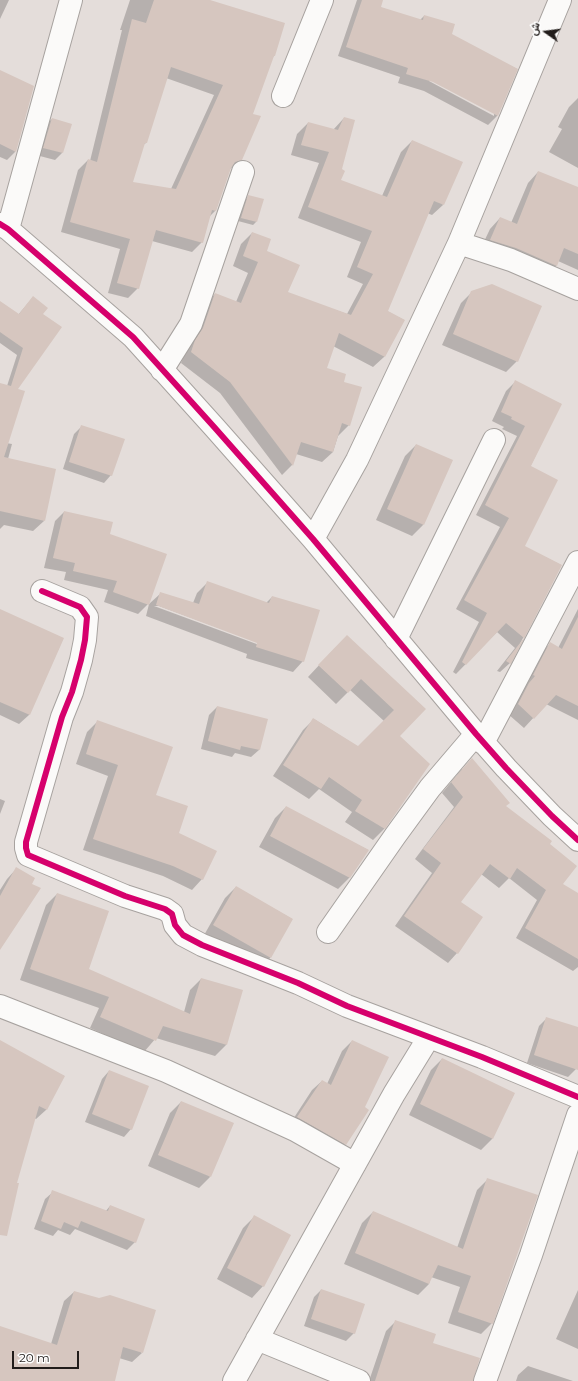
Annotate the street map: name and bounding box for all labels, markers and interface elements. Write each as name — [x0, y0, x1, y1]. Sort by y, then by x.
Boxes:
north arrow — [526, 12, 566, 52]
text: ش — [526, 21, 543, 37]
scale bar — [14, 1343, 81, 1369]
text: 20 m — [19, 1350, 50, 1365]

